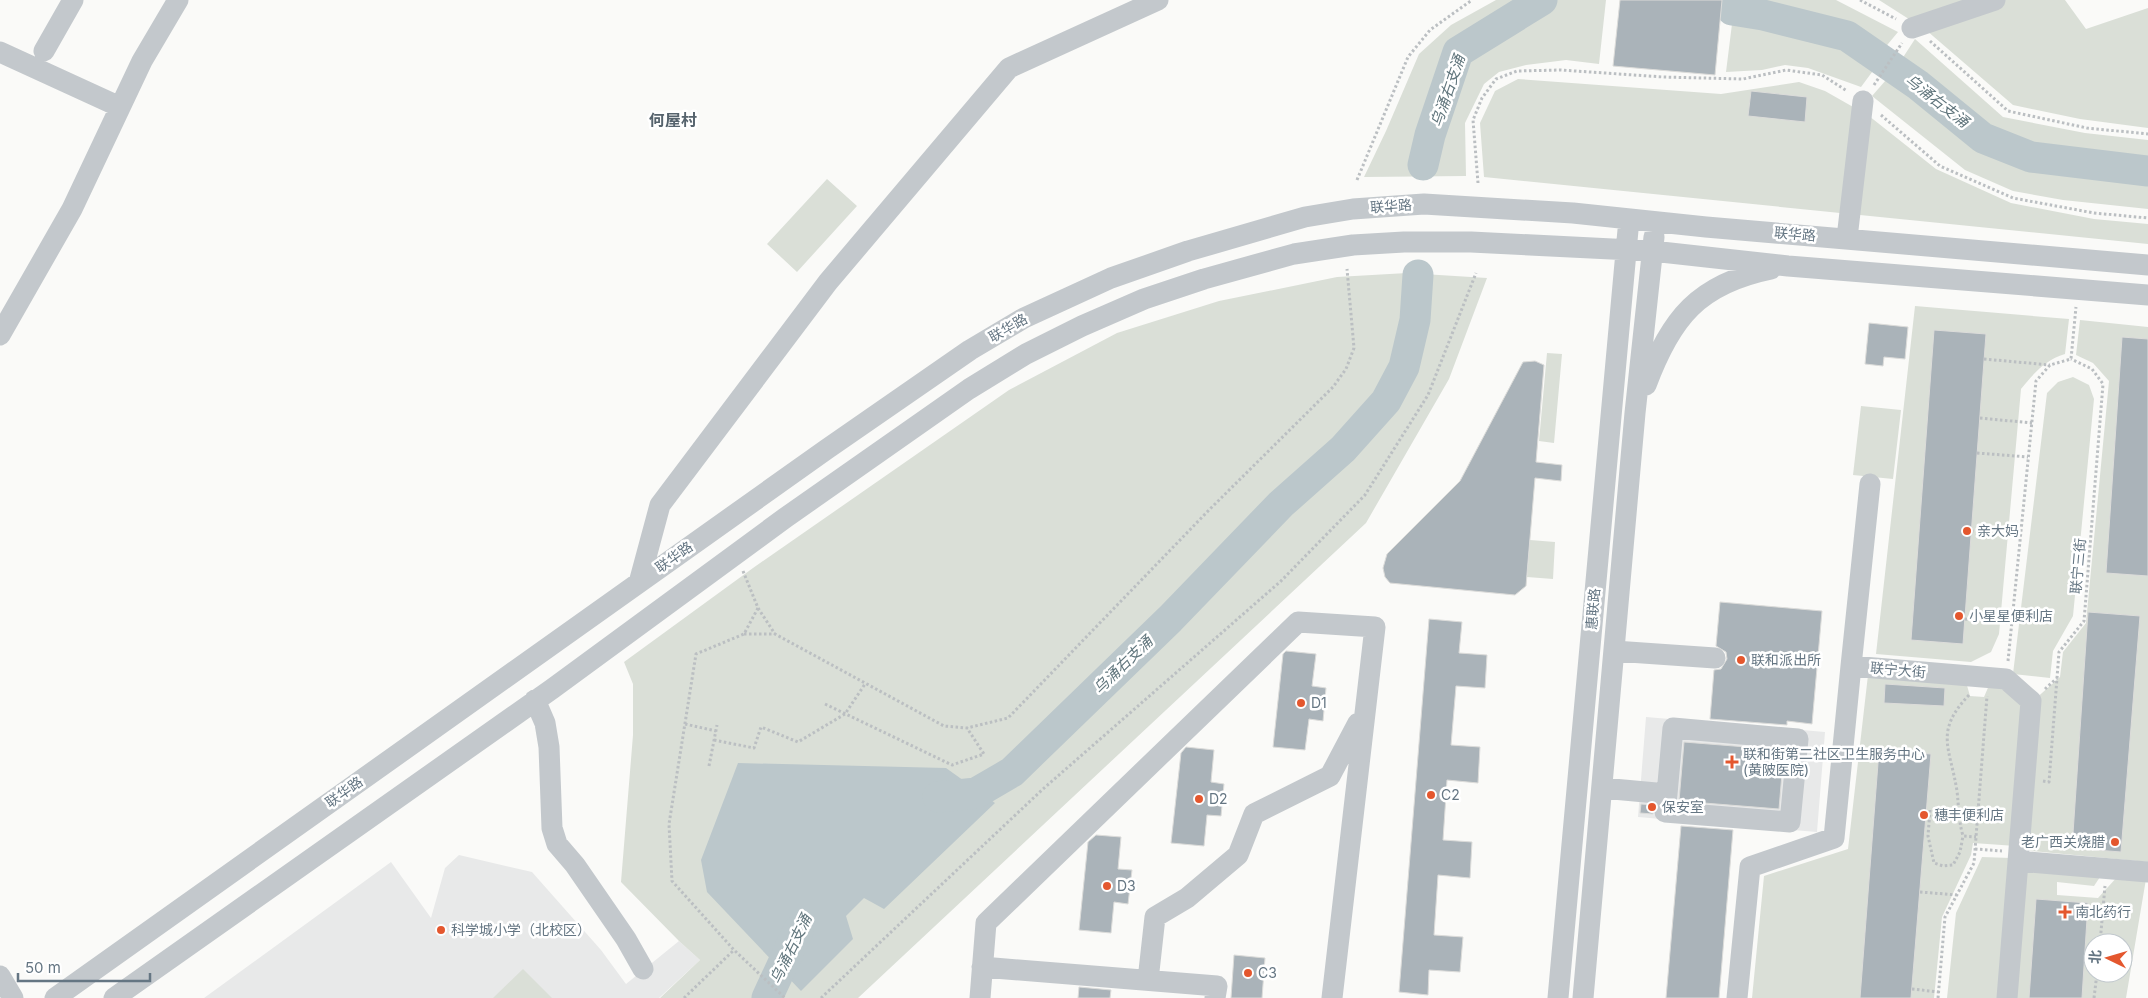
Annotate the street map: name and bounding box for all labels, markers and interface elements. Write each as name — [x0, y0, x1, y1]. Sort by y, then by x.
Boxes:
water label: 乌涌右支涌 — [1426, 50, 1469, 129]
water label: 乌涌右支涌 — [1902, 70, 1974, 132]
district label: 何屋村 — [649, 110, 697, 130]
street label: 联华路 — [1369, 196, 1413, 215]
street label: 联华路 — [1773, 223, 1817, 244]
street label: 联华路 — [985, 310, 1030, 345]
place label: 亲大妈 — [1977, 522, 2019, 539]
marker: 亲大妈 — [1961, 525, 1973, 537]
street label: 联宁三街 — [2067, 537, 2088, 595]
street label: 联华路 — [652, 538, 696, 576]
street label: 惠联路 — [1582, 587, 1603, 631]
place label: 小星星便利店 — [1969, 607, 2053, 624]
marker: 小星星便利店 — [1953, 610, 1965, 622]
water label: 乌涌右支涌 — [1089, 630, 1158, 698]
place label: 联和派出所 — [1751, 651, 1821, 668]
marker: 联和派出所 — [1735, 654, 1747, 666]
street label: 联宁大街 — [1869, 659, 1927, 680]
place label: D1 — [1311, 694, 1327, 711]
marker: D1 — [1295, 697, 1307, 709]
place label: 联和街第二社区卫生服务中心 (黄陂医院) — [1743, 745, 1925, 778]
marker: 联和街第二社区卫生服务中心 (黄陂医院) — [1725, 755, 1739, 769]
street label: 联华路 — [322, 773, 366, 811]
place label: C2 — [1441, 786, 1460, 803]
marker: C2 — [1425, 789, 1437, 801]
place label: D2 — [1209, 790, 1228, 807]
marker: D2 — [1193, 793, 1205, 805]
place label: 保安室 — [1662, 798, 1704, 815]
marker: 保安室 — [1646, 801, 1658, 813]
place label: 穗丰便利店 — [1934, 806, 2004, 823]
marker: 穗丰便利店 — [1918, 809, 1930, 821]
place label: 老广西关烧腊 — [2021, 833, 2105, 850]
marker: 老广西关烧腊 — [2109, 836, 2121, 848]
place label: D3 — [1117, 877, 1136, 894]
marker: D3 — [1101, 880, 1113, 892]
place label: 南北药行 — [2075, 903, 2131, 920]
marker: 南北药行 — [2059, 906, 2071, 918]
water label: 乌涌右支涌 — [766, 909, 816, 987]
place label: 科学城小学（北校区） — [451, 921, 591, 938]
marker: 科学城小学（北校区） — [435, 924, 447, 936]
north arrow — [2083, 933, 2133, 983]
text: 北 — [2085, 949, 2104, 965]
scale bar — [18, 950, 150, 982]
text: 50 m — [25, 958, 61, 977]
place label: C3 — [1258, 964, 1277, 981]
marker: C3 — [1242, 967, 1254, 979]

